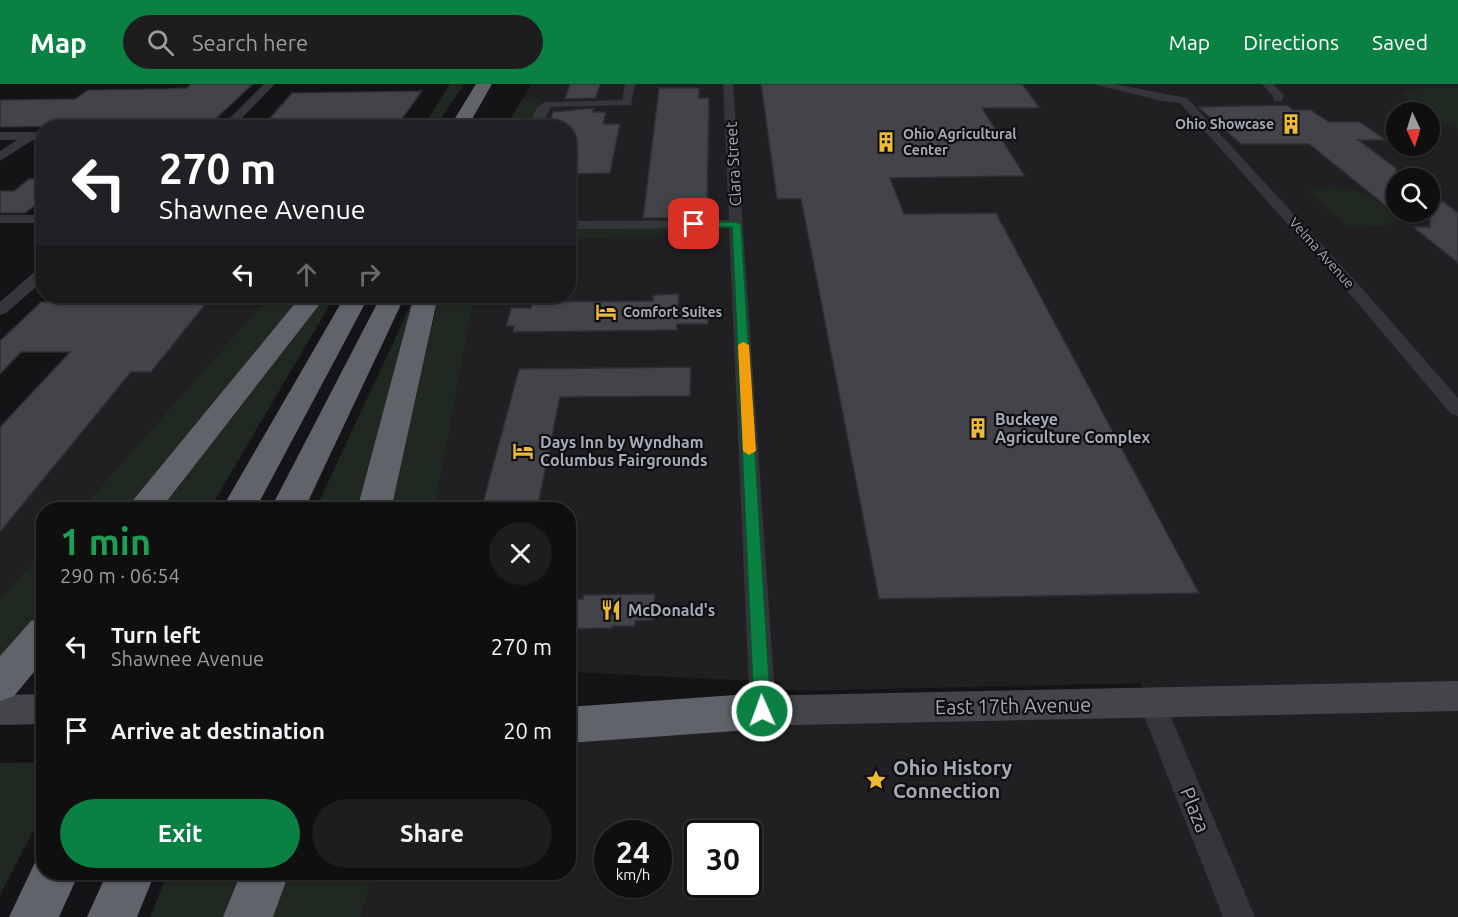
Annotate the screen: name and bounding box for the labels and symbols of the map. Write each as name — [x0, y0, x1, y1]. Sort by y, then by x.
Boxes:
north arrow — [1386, 102, 1440, 156]
building icon: Ohio Showcase — [1279, 112, 1303, 136]
place label: Ohio Showcase — [1175, 116, 1274, 132]
street label: Clara Street — [722, 120, 744, 207]
place label: Ohio Agricultural Center — [903, 126, 1016, 158]
building icon: Ohio Agricultural Center — [874, 130, 898, 154]
pin — [668, 198, 719, 249]
street label: Velma Avenue — [1286, 214, 1358, 292]
hotel icon: Comfort Suites — [594, 300, 618, 324]
place label: Comfort Suites — [623, 304, 722, 320]
place label: Buckeye Agriculture Complex — [995, 410, 1150, 446]
building icon: Buckeye Agriculture Complex — [966, 416, 990, 440]
place label: Days Inn by Wyndham Columbus Fairgrounds — [540, 433, 708, 469]
hotel icon: Days Inn by Wyndham Columbus Fairgrounds — [511, 439, 535, 463]
restaurant icon: McDonald's — [599, 598, 623, 622]
place label: McDonald's — [628, 601, 715, 619]
position arrow — [730, 679, 794, 743]
street label: East 17th Avenue — [935, 693, 1091, 718]
place label: Ohio History Connection — [893, 756, 1012, 802]
place icon: Ohio History Connection — [864, 768, 888, 792]
street label: Plaza — [1176, 784, 1215, 836]
speed limit sign: 30 — [684, 820, 762, 898]

